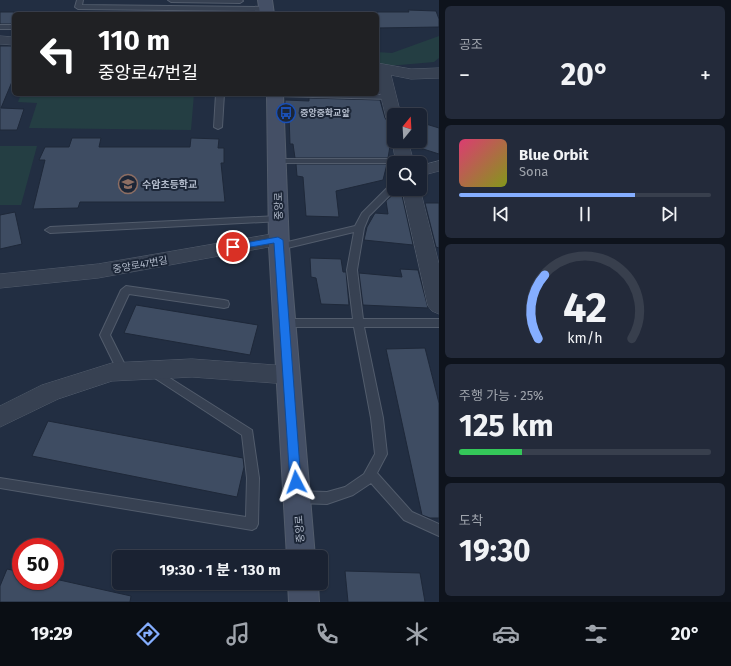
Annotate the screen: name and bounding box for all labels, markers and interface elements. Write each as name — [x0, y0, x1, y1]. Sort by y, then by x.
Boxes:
text: 110 m — [98, 24, 170, 57]
icon: left — [32, 28, 84, 80]
text: 공조 — [459, 37, 483, 52]
text: 20° — [561, 57, 609, 93]
text: 중앙로47번길 — [98, 62, 198, 84]
text: − — [459, 62, 470, 89]
text: + — [700, 62, 711, 89]
bus stop icon: 중앙중학교앞 — [275, 102, 297, 124]
place label: 중앙중학교앞 — [300, 107, 350, 118]
north arrow — [387, 108, 427, 148]
map controls — [387, 108, 427, 196]
text: Blue Orbit — [519, 146, 588, 164]
button: search — [387, 156, 427, 196]
text: Sona — [519, 164, 548, 179]
school or university icon: 수암초등학교 — [117, 173, 139, 195]
place label: 수암초등학교 — [142, 178, 197, 191]
street label: 중앙로 — [273, 192, 285, 220]
icon: previous — [490, 203, 512, 225]
icon: pause — [574, 203, 596, 225]
icon: next — [658, 203, 680, 225]
pin — [216, 230, 250, 264]
icon: arrive — [222, 236, 244, 258]
street label: 중앙로47번길 — [112, 254, 169, 276]
text: 42 — [563, 283, 607, 333]
text: km/h — [567, 330, 603, 347]
text: 주행 가능 · 25% — [459, 388, 544, 403]
text: 125 km — [459, 408, 554, 444]
position arrow — [275, 461, 317, 503]
text: 도착 — [459, 513, 483, 528]
street label: 중앙로 — [293, 515, 307, 543]
text: 19:30 — [459, 533, 531, 569]
speed limit sign: 50 — [12, 538, 64, 590]
text: 19:30 · 1 분 · 130 m — [159, 561, 281, 579]
icon: directions — [134, 620, 162, 648]
icon: music — [224, 620, 252, 648]
icon: phone — [313, 620, 341, 648]
icon: climate — [403, 620, 431, 648]
icon: car — [492, 620, 520, 648]
icon: filters — [582, 620, 610, 648]
text: 19:29 — [31, 623, 73, 645]
text: 20° — [671, 623, 700, 645]

